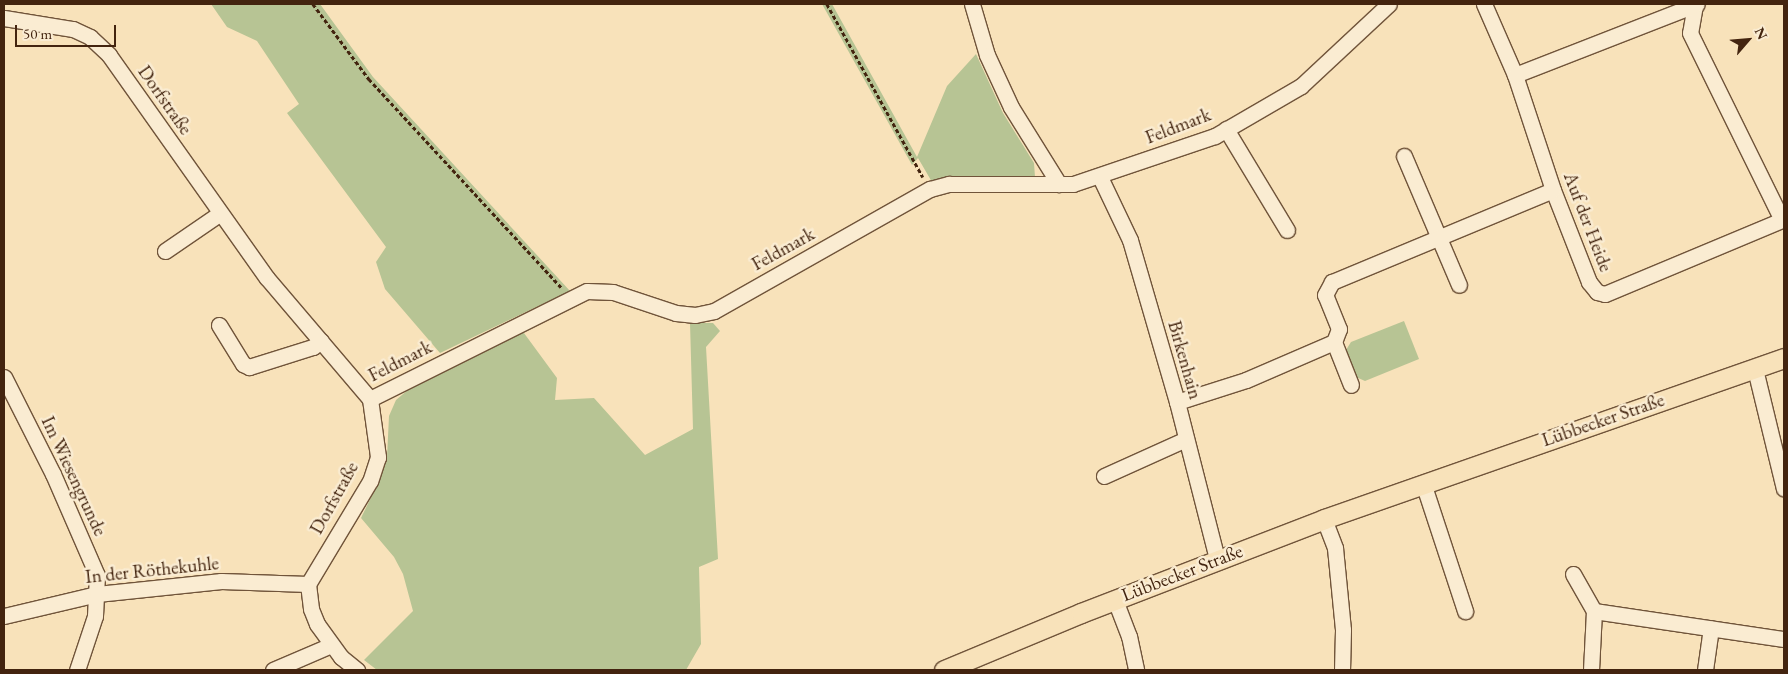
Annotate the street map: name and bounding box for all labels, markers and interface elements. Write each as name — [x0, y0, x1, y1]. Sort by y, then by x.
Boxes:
scale bar — [18, 15, 119, 47]
north arrow — [1723, 15, 1773, 65]
text: 50 m — [23, 24, 52, 43]
text: N — [1751, 24, 1772, 42]
street label: Dorfstraße — [133, 61, 197, 139]
street label: Feldmark — [1142, 103, 1214, 149]
street label: Auf der Heide — [1559, 169, 1617, 275]
street label: Feldmark — [748, 222, 818, 276]
street label: Birkenhain — [1163, 318, 1207, 402]
street label: Feldmark — [364, 335, 436, 387]
street label: Lübbecker Straße — [1539, 388, 1667, 452]
street label: Im Wiesengrunde — [36, 413, 112, 539]
street label: Dorfstraße — [305, 458, 363, 538]
street label: Lübbecker Straße — [1118, 539, 1246, 607]
street label: In der Röthekuhle — [84, 552, 220, 588]

